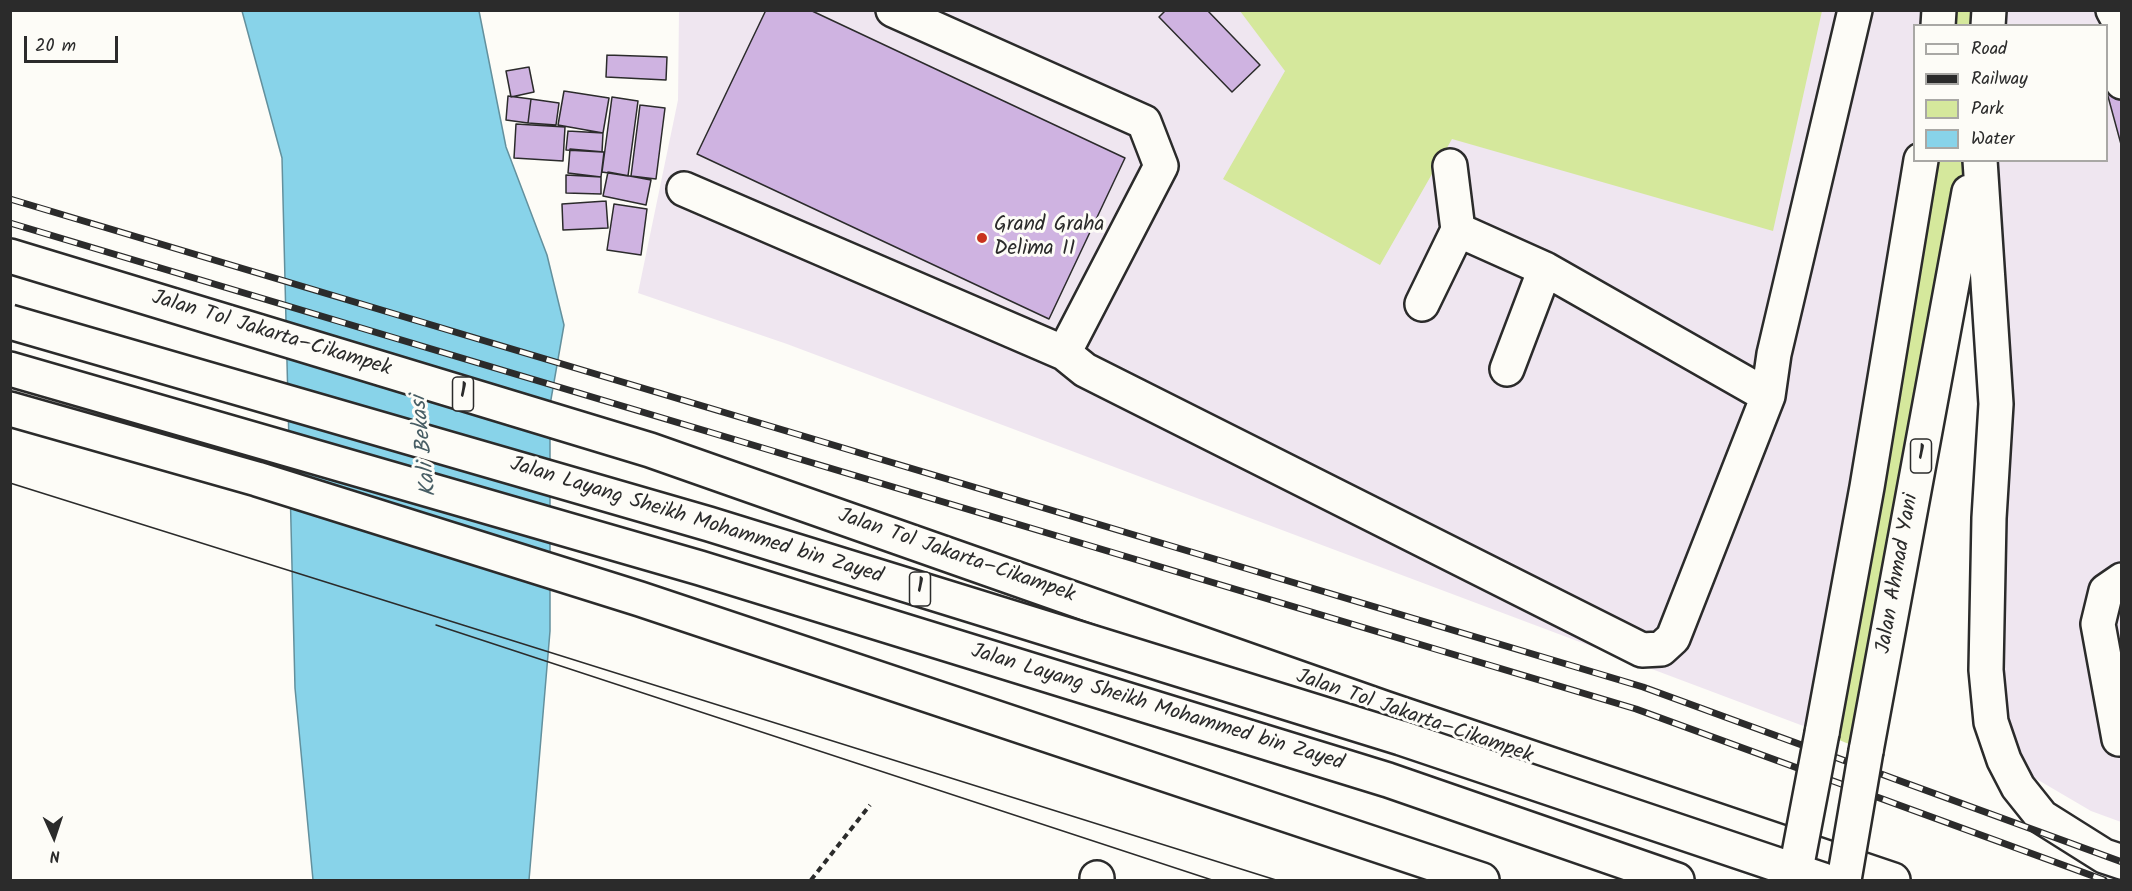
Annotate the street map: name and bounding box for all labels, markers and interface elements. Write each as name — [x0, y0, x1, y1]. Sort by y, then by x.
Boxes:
scale bar — [27, 24, 122, 62]
legend — [1913, 24, 2108, 162]
text: 20 m — [35, 32, 76, 61]
text: Road — [1971, 35, 2007, 64]
text: Railway — [1971, 65, 2028, 94]
text: Park — [1971, 95, 2004, 124]
text: Water — [1971, 125, 2015, 154]
place label: Grand Graha Delima II — [994, 213, 1104, 263]
marker: Grand Graha Delima II — [975, 231, 989, 245]
street label: Jalan Tol Jakarta–Cikampek — [148, 287, 394, 383]
road number: 1 — [452, 377, 474, 411]
water label: Kali Bekasi — [408, 394, 444, 498]
road number: 1 — [1910, 439, 1932, 473]
street label: Jalan Layang Sheikh Mohammed bin Zayed — [507, 453, 885, 591]
street label: Jalan Ahmad Yani — [1873, 492, 1925, 656]
street label: Jalan Tol Jakarta–Cikampek — [834, 505, 1078, 609]
road number: 1 — [910, 572, 930, 606]
street label: Jalan Layang Sheikh Mohammed bin Zayed — [968, 640, 1346, 778]
street label: Jalan Tol Jakarta–Cikampek — [1292, 666, 1536, 770]
north arrow — [24, 807, 84, 867]
text: N — [49, 843, 61, 868]

